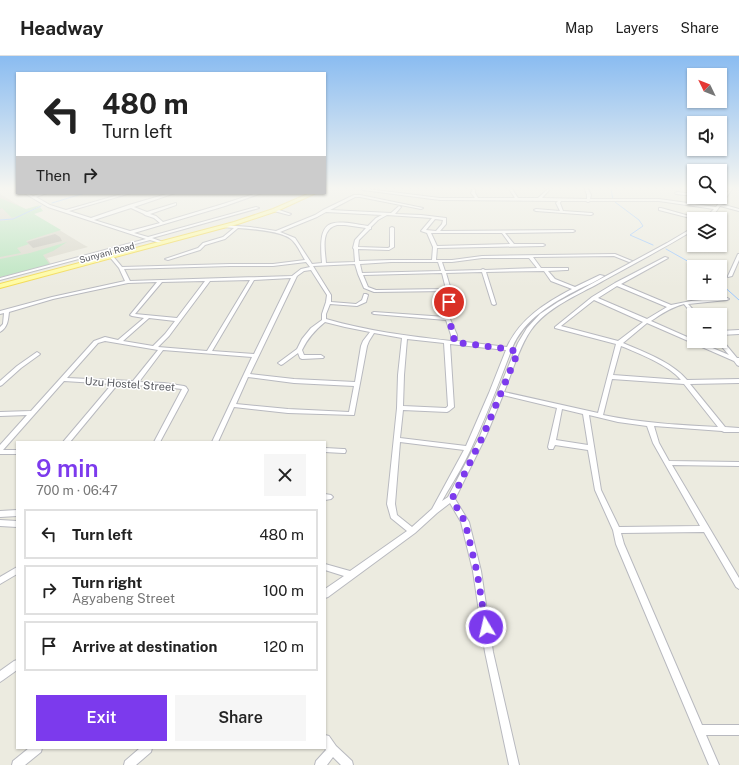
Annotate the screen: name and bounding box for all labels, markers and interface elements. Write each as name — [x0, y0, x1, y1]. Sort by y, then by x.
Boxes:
text: Headway — [20, 17, 103, 39]
text: Map — [565, 20, 593, 36]
text: Layers — [615, 20, 659, 36]
text: Share — [681, 20, 719, 36]
north arrow — [687, 68, 727, 108]
map controls — [687, 68, 727, 348]
text: 480 m — [102, 87, 189, 120]
icon: left — [36, 88, 88, 140]
button: sound — [687, 116, 727, 156]
text: Turn left — [102, 121, 172, 142]
icon: right — [79, 164, 101, 186]
button: search — [687, 164, 727, 204]
text: Then — [36, 167, 71, 184]
button: layers — [687, 212, 727, 252]
street label: Sunyani Road — [78, 240, 136, 265]
button: + — [687, 260, 727, 300]
pin — [432, 285, 466, 319]
icon: arrive — [438, 291, 460, 313]
button: − — [687, 308, 727, 348]
street label: Uzu Hostel Street — [84, 375, 176, 393]
text: 9 min — [36, 454, 99, 482]
button: close — [264, 454, 306, 496]
text: 700 m · 06:47 — [36, 483, 118, 498]
icon: left — [38, 523, 60, 545]
text: Turn left — [72, 526, 133, 543]
text: 480 m — [259, 526, 304, 543]
text: Turn right — [72, 574, 142, 591]
icon: right — [38, 579, 60, 601]
text: 100 m — [263, 582, 304, 599]
text: Agyabeng Street — [72, 591, 175, 606]
position arrow — [465, 606, 507, 648]
icon: arrive — [38, 635, 60, 657]
text: Arrive at destination — [72, 638, 217, 655]
text: 120 m — [263, 638, 304, 655]
button: Exit — [36, 695, 167, 741]
button: Share — [175, 695, 306, 741]

